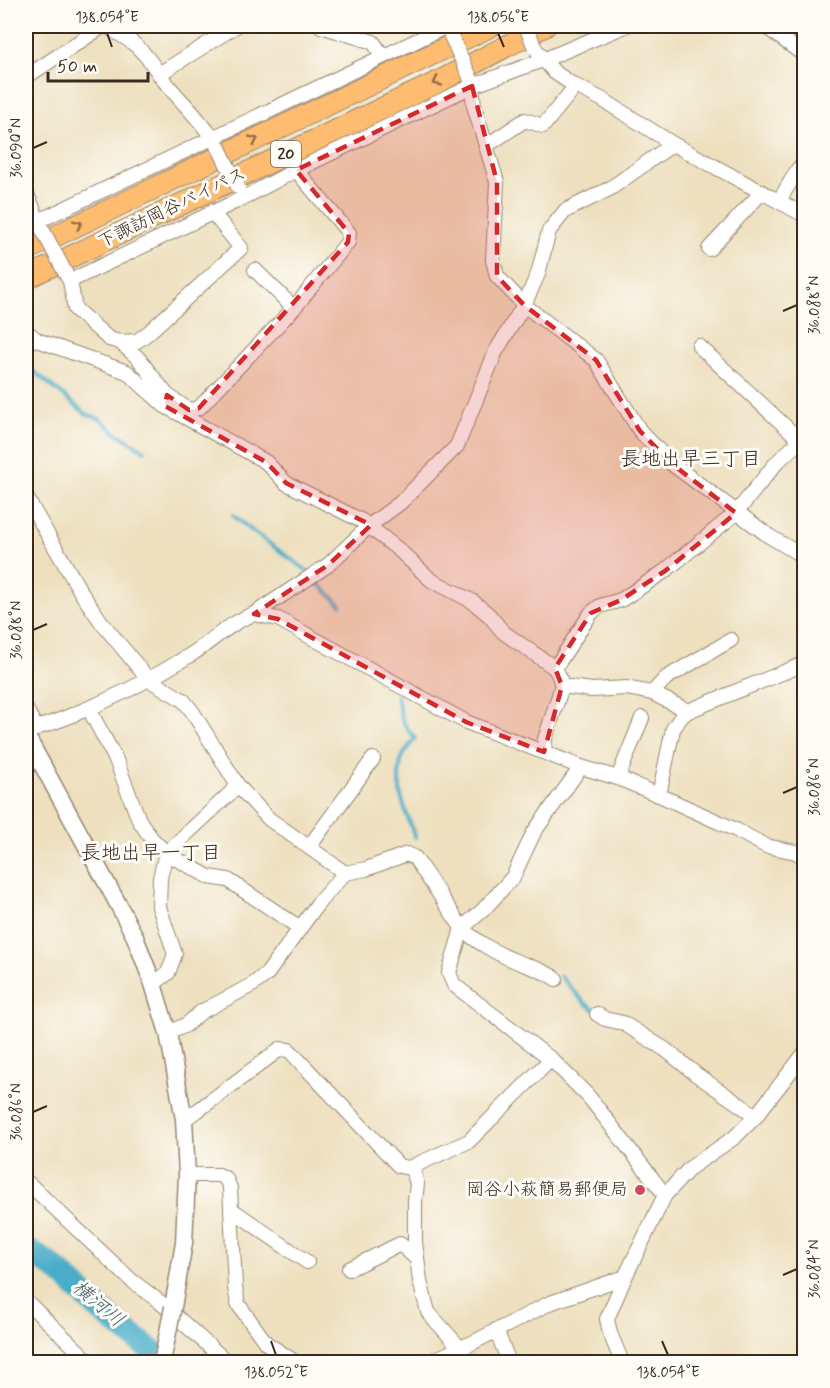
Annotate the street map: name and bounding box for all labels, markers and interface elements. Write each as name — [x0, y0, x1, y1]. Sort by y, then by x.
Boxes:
text: 138.054°E — [75, 8, 139, 28]
text: 138.056°E — [467, 8, 529, 28]
scale bar — [48, 45, 148, 83]
text: 50 m — [57, 55, 97, 79]
one-way arrow — [432, 74, 443, 86]
text: 36.090°N — [7, 118, 27, 178]
one-way arrow — [247, 135, 258, 147]
road number: 20 — [271, 141, 301, 167]
street label: 下諏訪岡谷バイパス — [94, 162, 250, 254]
one-way arrow — [72, 220, 83, 232]
text: 36.088°N — [805, 276, 825, 334]
district label: 長地出早三丁目 — [621, 446, 761, 473]
text: 36.088°N — [7, 601, 27, 659]
text: 36.086°N — [805, 758, 825, 816]
district label: 長地出早一丁目 — [81, 840, 221, 867]
text: 36.086°N — [7, 1083, 27, 1141]
place label: 岡谷小萩簡易郵便局 — [466, 1178, 628, 1202]
marker: 岡谷小萩簡易郵便局 — [633, 1183, 647, 1197]
text: 36.084°N — [805, 1239, 825, 1299]
water label: 横河川 — [66, 1274, 130, 1334]
text: 138.052°E — [244, 1363, 308, 1383]
text: 138.054°E — [636, 1363, 700, 1383]

